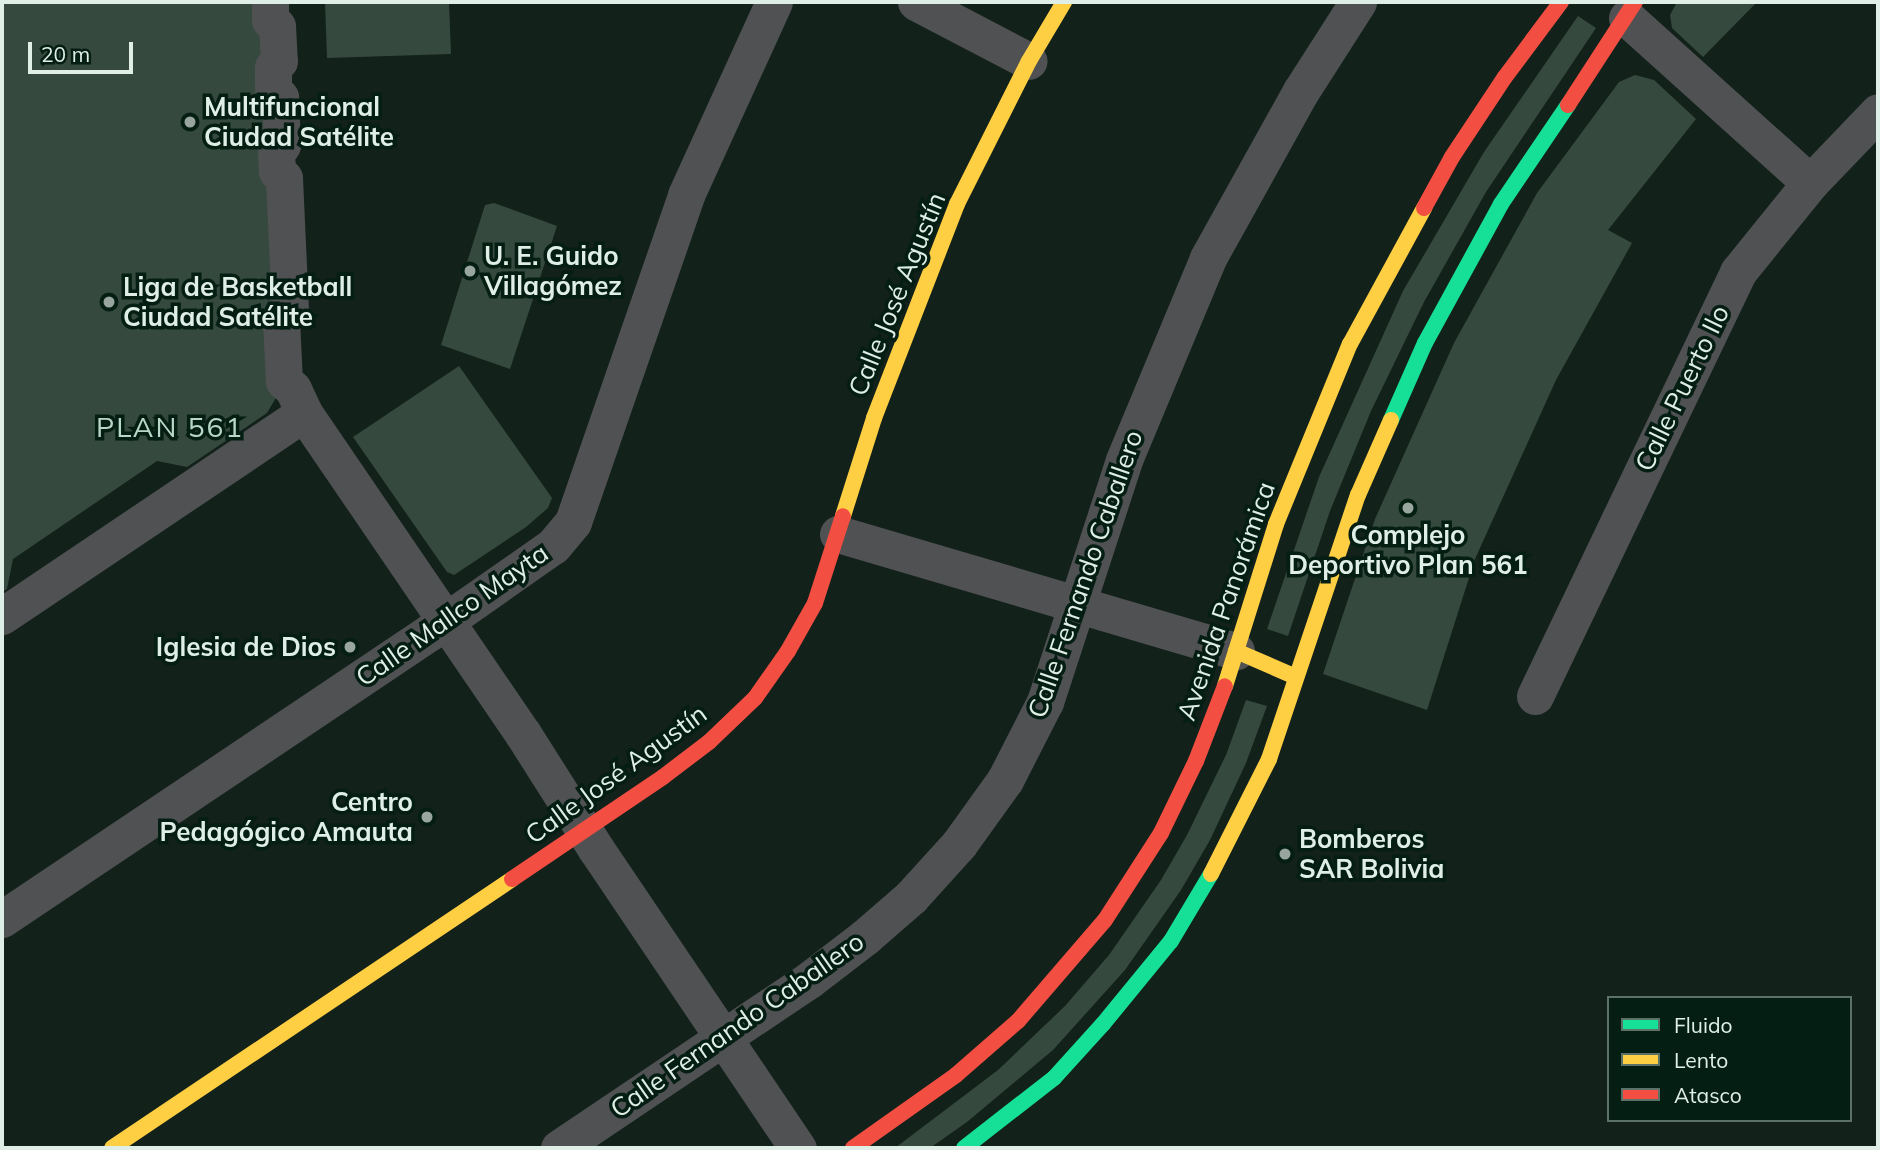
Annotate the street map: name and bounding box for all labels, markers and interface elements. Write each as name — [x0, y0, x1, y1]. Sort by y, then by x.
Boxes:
scale bar — [32, 28, 136, 72]
text: 20 m — [41, 41, 90, 67]
place label: Multifuncional Ciudad Satélite — [204, 91, 394, 152]
marker: Multifuncional Ciudad Satélite — [182, 114, 198, 130]
street label: Calle José Agustín — [842, 188, 952, 400]
place label: U. E. Guido Villagómez — [484, 240, 622, 302]
marker: U. E. Guido Villagómez — [462, 263, 478, 279]
place label: Liga de Basketball Ciudad Satélite — [123, 271, 352, 332]
marker: Liga de Basketball Ciudad Satélite — [101, 294, 117, 310]
street label: Calle Puerto Ilo — [1628, 300, 1736, 476]
district label: PLAN 561 — [97, 410, 243, 444]
street label: Calle Fernando Caballero — [1021, 426, 1149, 722]
street label: Avenida Panorámica — [1171, 478, 1281, 724]
marker: Complejo Deportivo Plan 561 — [1400, 500, 1416, 516]
place label: Complejo Deportivo Plan 561 — [1288, 519, 1528, 580]
street label: Calle Mallco Mayta — [350, 537, 554, 693]
place label: Iglesia de Dios — [156, 631, 336, 663]
marker: Iglesia de Dios — [342, 639, 358, 655]
street label: Calle José Agustín — [519, 698, 713, 850]
place label: Centro Pedagógico Amauta — [160, 786, 413, 848]
marker: Centro Pedagógico Amauta — [419, 809, 435, 825]
place label: Bomberos SAR Bolivia — [1299, 823, 1444, 884]
marker: Bomberos SAR Bolivia — [1277, 846, 1293, 862]
street label: Calle Fernando Caballero — [604, 926, 870, 1124]
legend — [1607, 996, 1852, 1122]
text: Fluido — [1674, 1012, 1733, 1038]
text: Lento — [1674, 1047, 1728, 1073]
text: Atasco — [1674, 1082, 1742, 1108]

